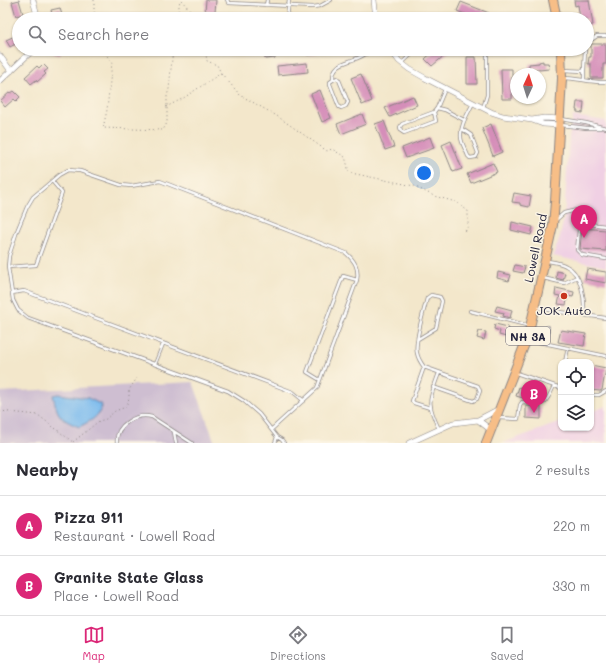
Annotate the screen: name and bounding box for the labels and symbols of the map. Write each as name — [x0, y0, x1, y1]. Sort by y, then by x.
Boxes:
north arrow — [510, 68, 546, 104]
your location — [414, 163, 434, 183]
pin: A — [571, 205, 597, 238]
street label: Lowell Road — [520, 212, 550, 284]
marker: JOK Auto — [559, 291, 569, 301]
place label: JOK Auto — [537, 302, 591, 318]
road number: NH 3A — [506, 327, 550, 345]
pin: B — [521, 380, 547, 413]

